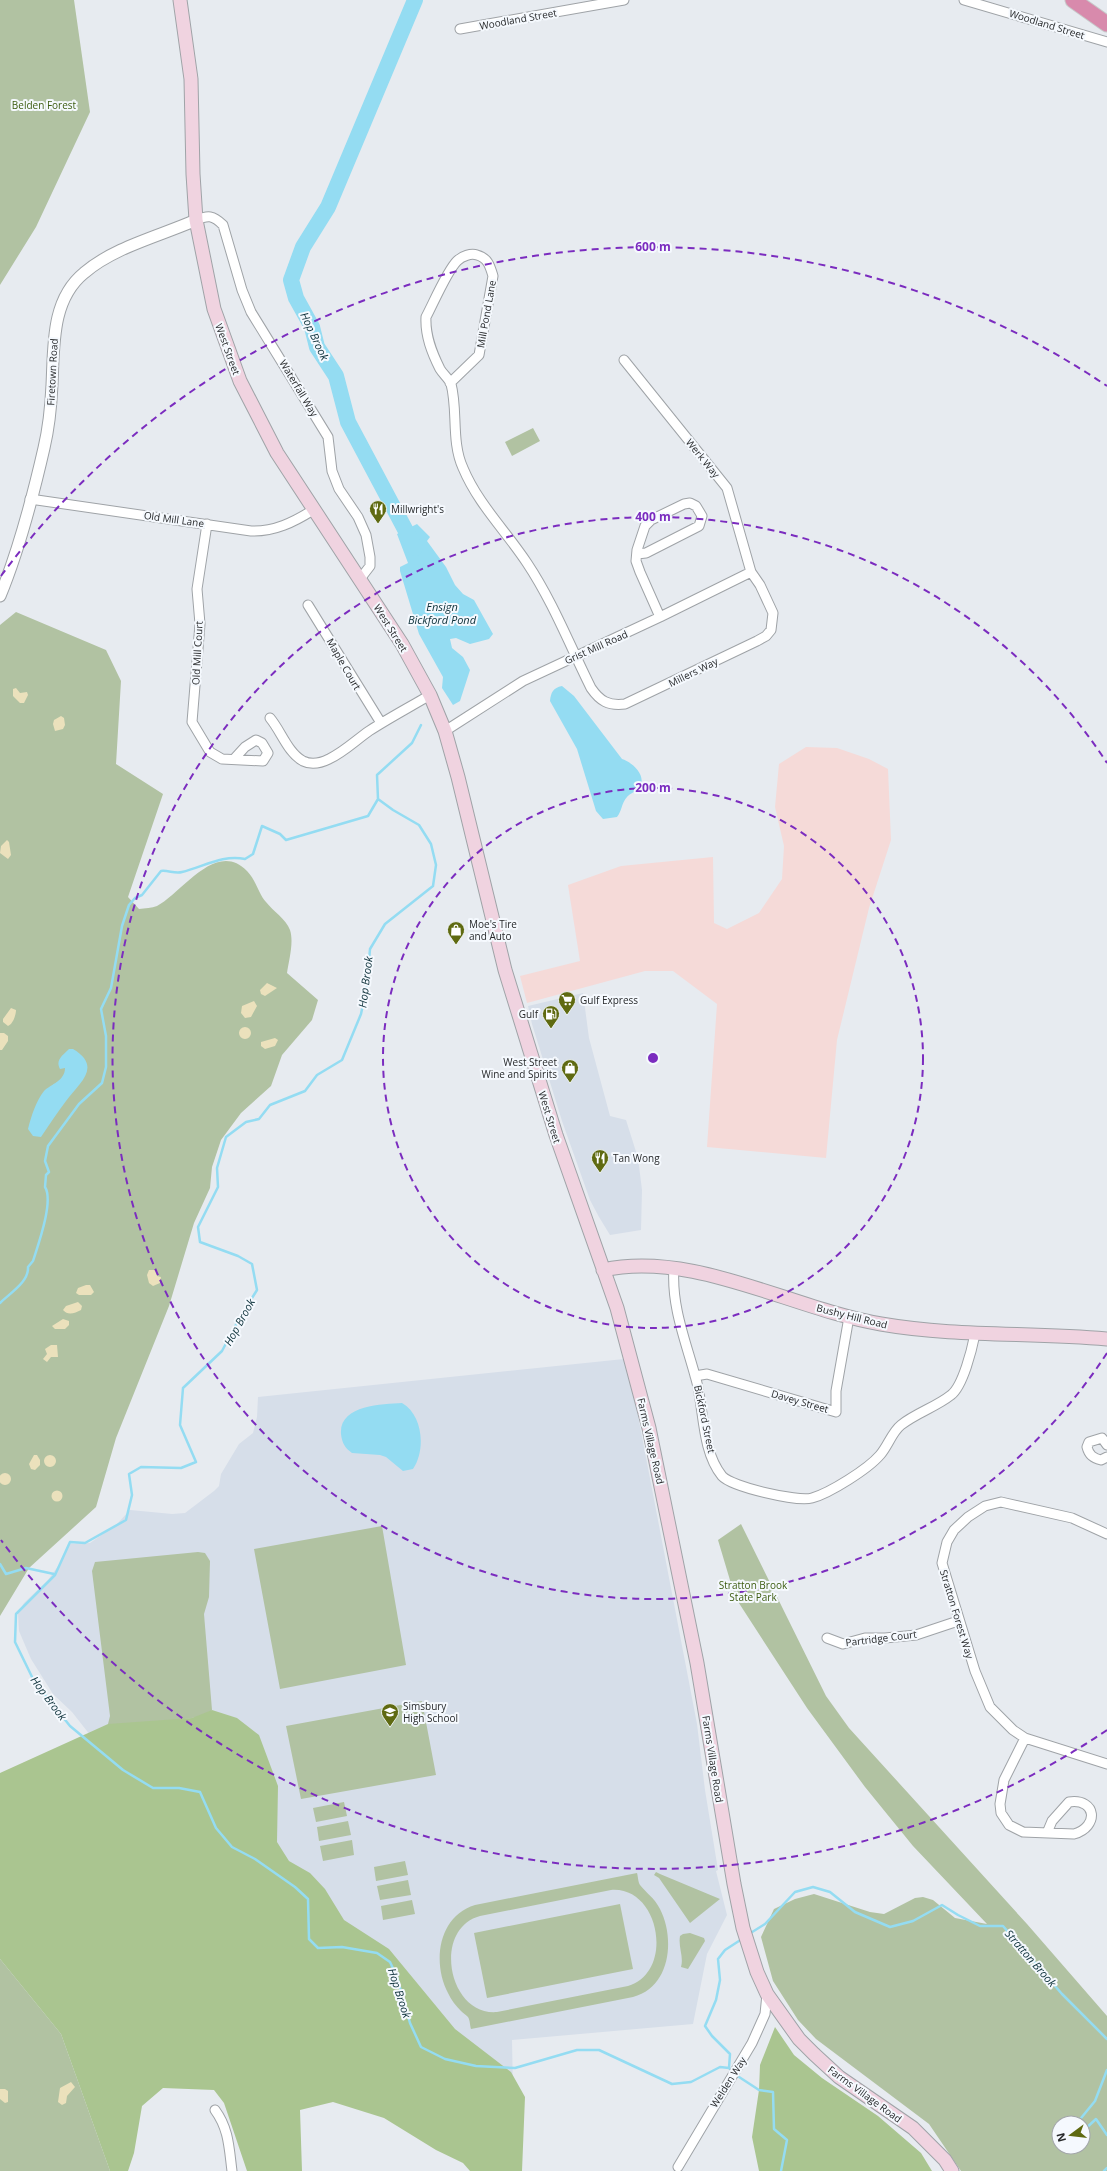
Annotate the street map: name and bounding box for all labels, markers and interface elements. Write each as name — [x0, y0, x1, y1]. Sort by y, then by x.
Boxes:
street label: Woodland Street — [478, 5, 558, 33]
street label: Woodland Street — [1008, 6, 1087, 42]
park label: Belden Forest — [12, 98, 77, 112]
text: 600 m — [635, 238, 671, 255]
street label: Mill Pond Lane — [473, 279, 499, 349]
water label: Hop Brook — [297, 309, 333, 363]
street label: West Street — [212, 321, 244, 377]
street label: Firetown Road — [43, 338, 61, 406]
street label: Waterfall Way — [276, 357, 322, 420]
street label: Werk Way — [683, 435, 724, 481]
restaurant icon: Millwright's — [368, 499, 388, 524]
place label: Millwright's — [391, 502, 444, 516]
street label: Old Mill Lane — [143, 508, 205, 530]
text: 400 m — [635, 508, 671, 525]
water label: Ensign Bickford Pond — [408, 599, 477, 627]
street label: West Street — [371, 602, 411, 655]
street label: Old Mill Court — [188, 620, 206, 685]
street label: Grist Mill Road — [562, 627, 630, 667]
street label: Maple Court — [324, 636, 365, 693]
street label: Millers Way — [666, 654, 721, 690]
text: 200 m — [635, 779, 671, 796]
place label: Moe's Tire and Auto — [469, 917, 517, 943]
shop icon: Moe's Tire and Auto — [446, 920, 466, 945]
water label: Hop Brook — [354, 955, 376, 1009]
supermarket icon: Gulf Express — [557, 990, 577, 1015]
place label: Gulf Express — [580, 993, 638, 1007]
fuel station icon: Gulf — [541, 1004, 561, 1029]
place label: Gulf — [519, 1007, 539, 1021]
centre of rings — [646, 1051, 660, 1065]
place label: West Street Wine and Spirits — [481, 1055, 557, 1081]
shop icon: West Street Wine and Spirits — [560, 1058, 580, 1083]
street label: West Street — [535, 1089, 565, 1145]
restaurant icon: Tan Wong — [590, 1148, 610, 1173]
place label: Tan Wong — [613, 1151, 660, 1165]
water label: Hop Brook — [220, 1295, 258, 1348]
street label: Bushy Hill Road — [815, 1300, 889, 1332]
street label: Bickford Street — [691, 1384, 719, 1455]
street label: Davey Street — [770, 1386, 831, 1416]
street label: Farms Village Road — [634, 1397, 668, 1485]
street label: Stratton Forest Way — [937, 1568, 977, 1661]
park label: Stratton Brook State Park — [719, 1578, 788, 1604]
street label: Partridge Court — [845, 1627, 918, 1649]
water label: Hop Brook — [27, 1673, 71, 1724]
place label: Simsbury High School — [403, 1699, 458, 1725]
school or university icon: Simsbury High School — [380, 1702, 400, 1727]
street label: Farms Village Road — [699, 1714, 727, 1804]
water label: Stratton Brook — [1002, 1926, 1060, 1990]
water label: Hop Brook — [385, 1966, 415, 2020]
street label: Welden Way — [707, 2053, 750, 2110]
street label: Farms Village Road — [825, 2062, 905, 2126]
north arrow — [1051, 2115, 1091, 2155]
text: N — [1052, 2131, 1069, 2144]

